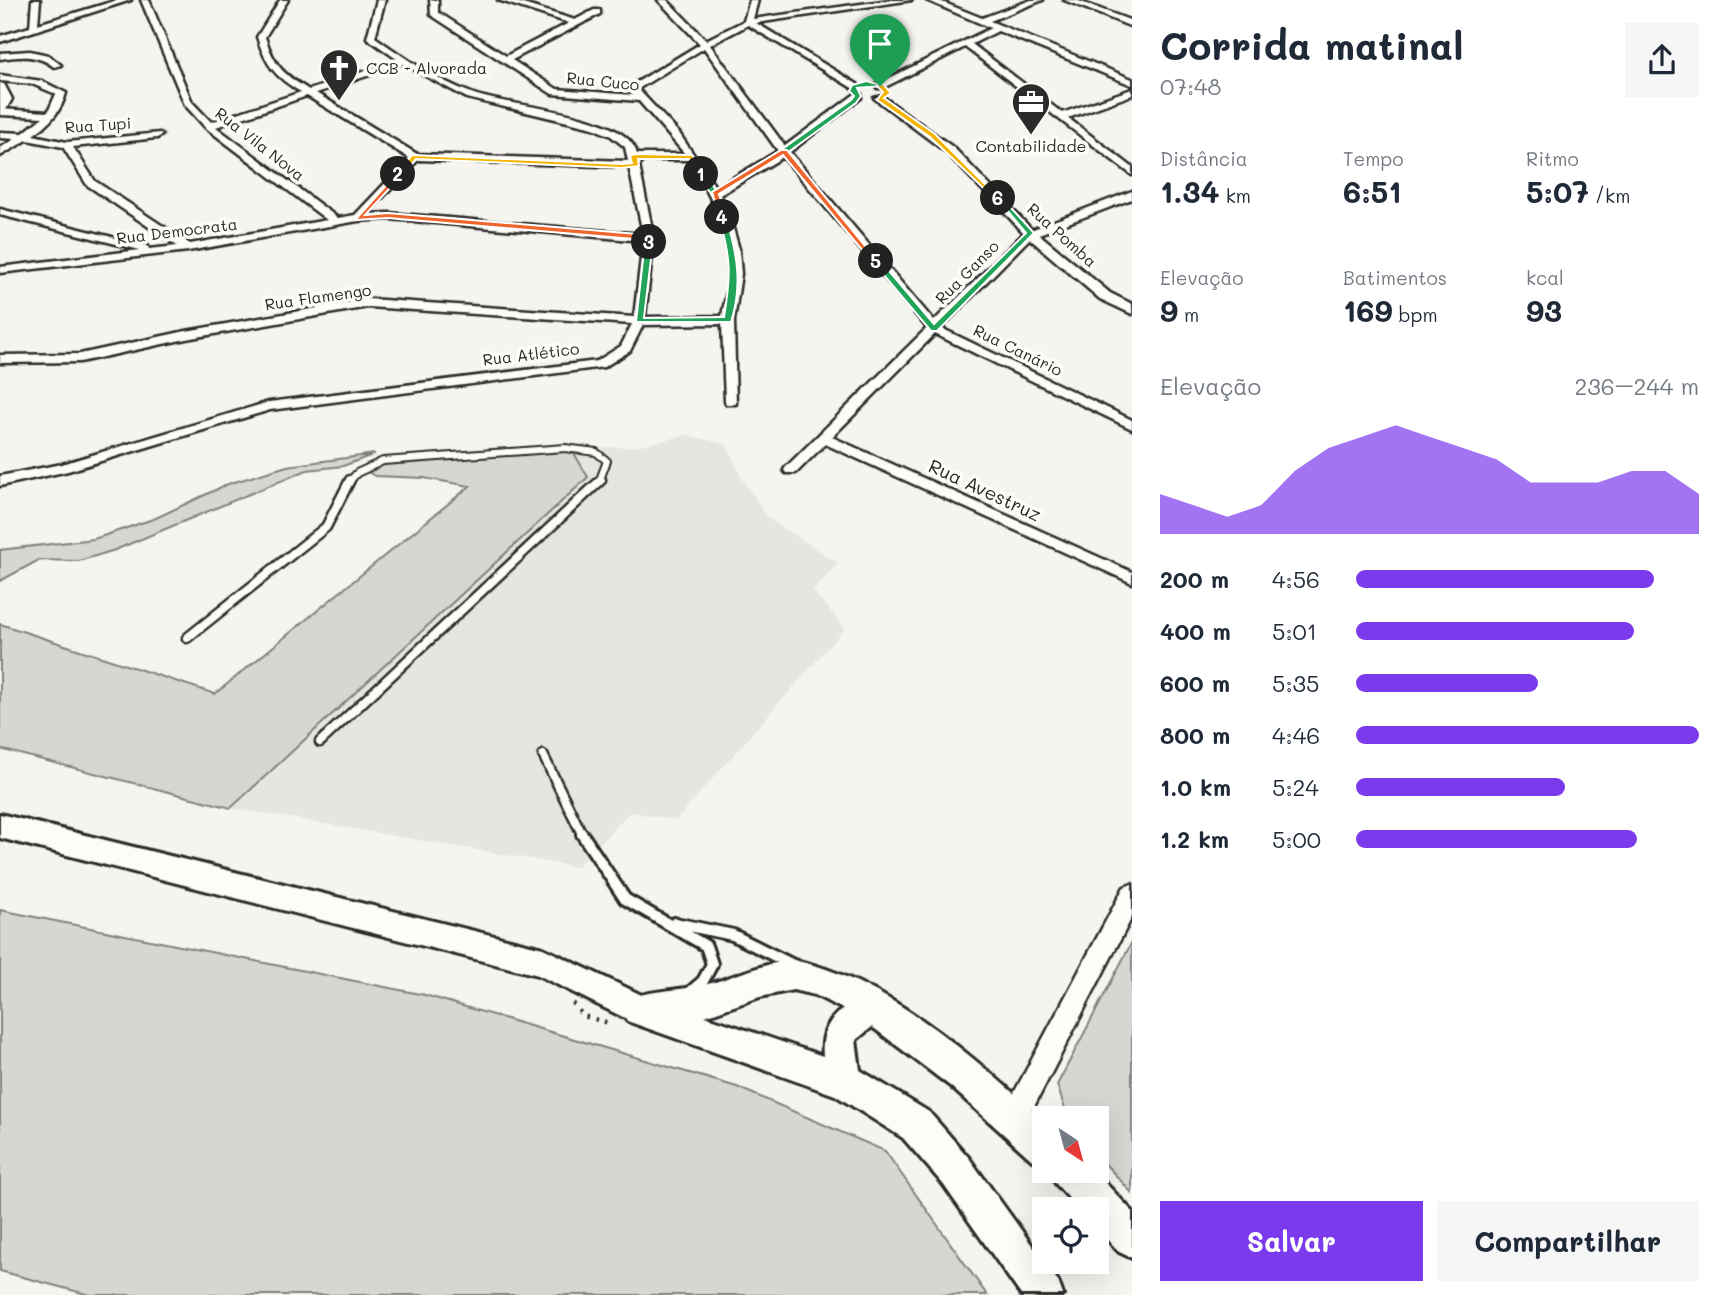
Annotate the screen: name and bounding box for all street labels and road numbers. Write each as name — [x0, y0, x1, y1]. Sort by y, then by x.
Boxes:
street label: Rua Cuco — [566, 66, 641, 95]
street label: Rua Vila Nova — [211, 102, 309, 185]
street label: Rua Tupi — [64, 112, 132, 137]
street label: Rua Pomba — [1023, 198, 1101, 271]
street label: Rua Democrata — [115, 213, 239, 248]
street label: Rua Ganso — [930, 235, 1003, 308]
street label: Rua Flamengo — [263, 279, 373, 314]
street label: Rua Canário — [970, 319, 1066, 380]
street label: Rua Atlético — [482, 337, 580, 370]
street label: Rua Avestruz — [925, 453, 1046, 527]

